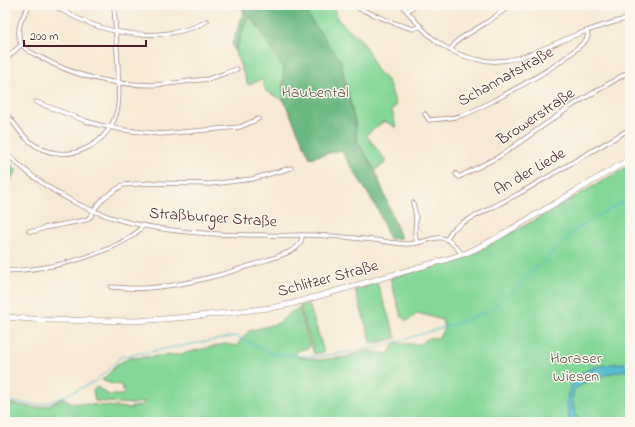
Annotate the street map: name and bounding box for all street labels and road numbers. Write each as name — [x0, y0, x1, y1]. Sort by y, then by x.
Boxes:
street label: Schannatstraße — [454, 40, 559, 113]
street label: Browerstraße — [491, 82, 580, 152]
street label: An der Liede — [490, 141, 571, 202]
street label: Straßburger Straße — [148, 202, 279, 235]
street label: Schlitzer Straße — [275, 254, 382, 304]

